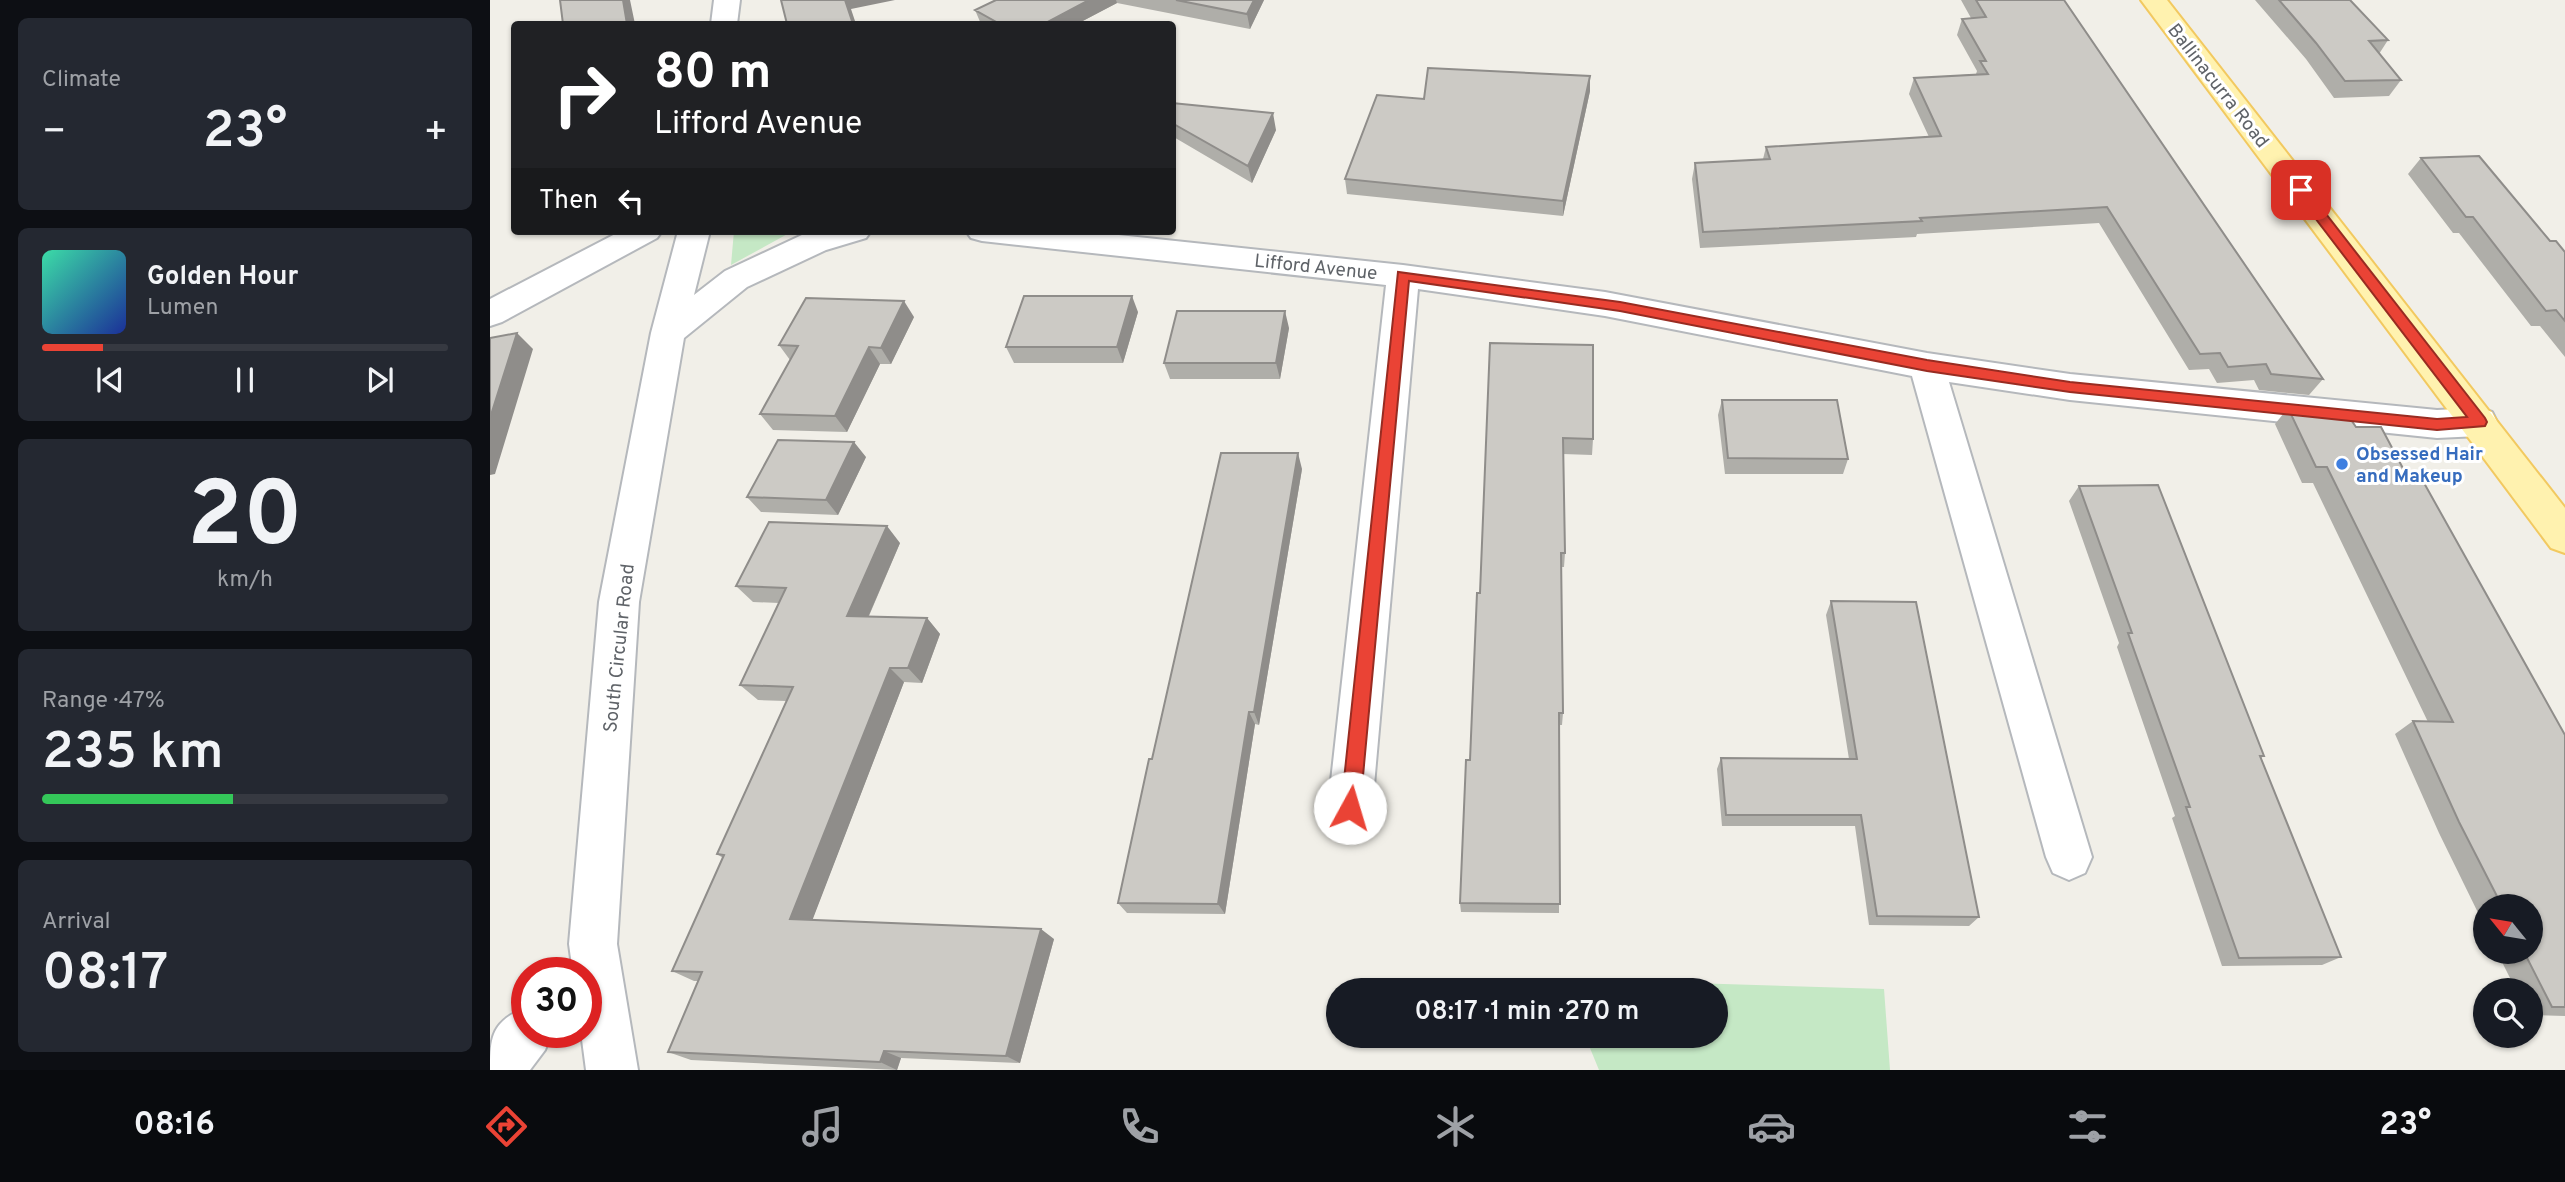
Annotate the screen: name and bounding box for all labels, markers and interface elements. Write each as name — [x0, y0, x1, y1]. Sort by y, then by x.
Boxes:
street label: Ballinacurra Road — [2161, 19, 2273, 153]
text: 80 m — [654, 44, 771, 106]
icon: right — [539, 49, 630, 140]
text: Climate — [42, 66, 121, 95]
text: 23° — [203, 100, 287, 166]
text: Lifford Avenue — [654, 105, 862, 145]
text: − — [42, 109, 67, 158]
text: + — [423, 109, 448, 158]
pin — [2271, 160, 2331, 220]
icon: arrive — [2282, 171, 2320, 209]
icon: left — [612, 182, 650, 220]
text: Then — [539, 185, 598, 218]
street label: Lifford Avenue — [1253, 250, 1378, 286]
text: Golden Hour — [147, 261, 298, 294]
text: Lumen — [147, 294, 218, 323]
icon: previous — [91, 361, 129, 399]
icon: pause — [226, 361, 264, 399]
icon: next — [361, 361, 399, 399]
place label: Obsessed Hair and Makeup — [2356, 443, 2483, 489]
marker: Obsessed Hair and Makeup — [2334, 456, 2350, 472]
text: 20 — [187, 463, 303, 578]
street label: South Circular Road — [599, 563, 641, 734]
text: km/h — [217, 566, 273, 595]
text: Range · 47% — [42, 687, 165, 716]
text: 235 km — [42, 721, 224, 787]
position arrow — [1313, 771, 1387, 845]
north arrow — [2473, 894, 2543, 964]
map controls — [2473, 894, 2543, 1048]
text: Arrival — [42, 908, 111, 937]
text: 08:17 — [42, 942, 168, 1008]
speed limit sign: 30 — [511, 957, 602, 1048]
button: search — [2473, 978, 2543, 1048]
text: 08:17 · 1 min · 270 m — [1415, 996, 1639, 1029]
icon: directions — [482, 1102, 531, 1151]
icon: music — [798, 1102, 847, 1151]
icon: phone — [1115, 1102, 1164, 1151]
icon: climate — [1431, 1102, 1480, 1151]
icon: car — [1747, 1102, 1796, 1151]
icon: filters — [2063, 1102, 2112, 1151]
text: 08:16 — [134, 1106, 215, 1146]
text: 23° — [2379, 1106, 2431, 1146]

